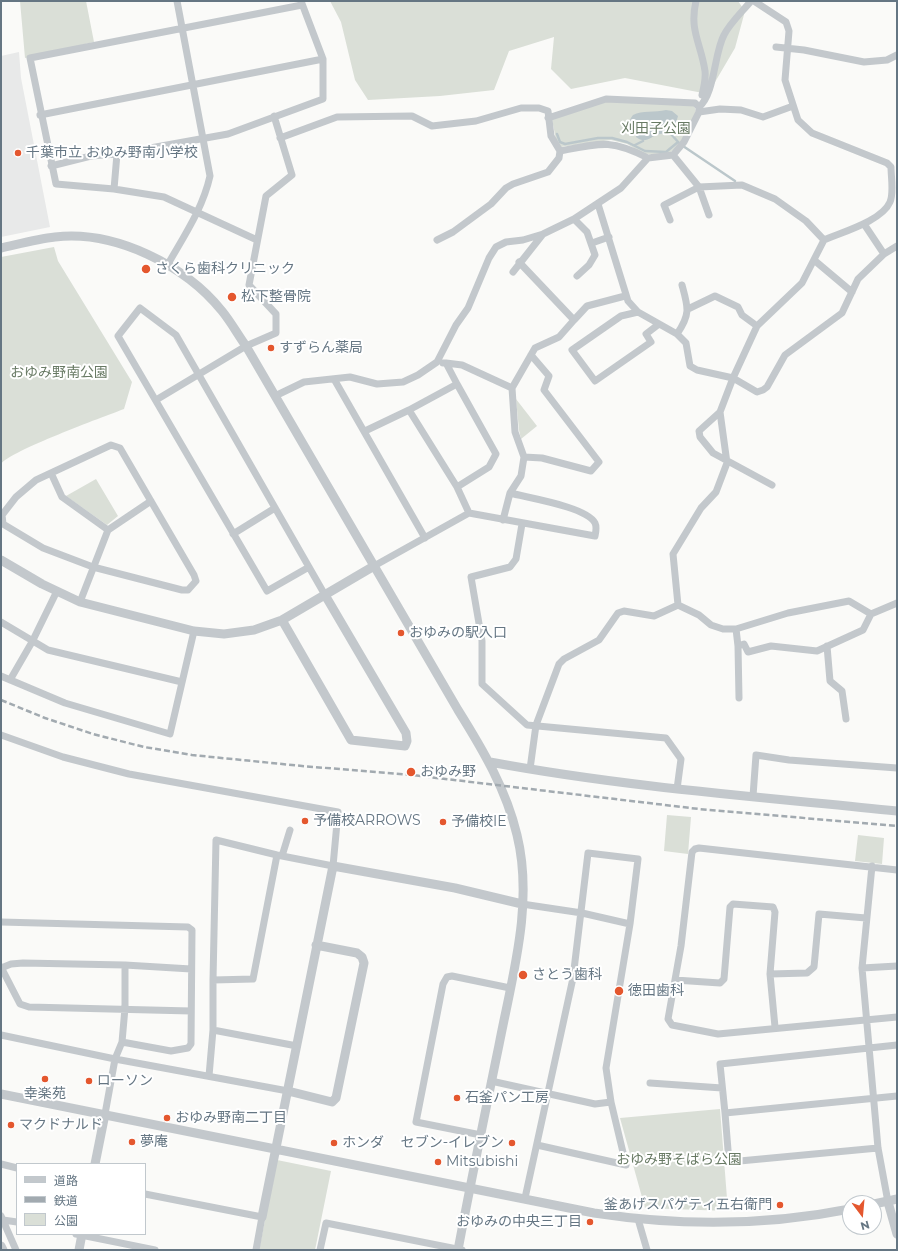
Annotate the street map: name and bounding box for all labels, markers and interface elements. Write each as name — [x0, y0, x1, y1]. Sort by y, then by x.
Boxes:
park label: 刈田子公園 — [621, 121, 691, 137]
place label: 千葉市立 おゆみ野南小学校 — [26, 145, 198, 161]
marker: 千葉市立 おゆみ野南小学校 — [13, 148, 23, 158]
place label: さくら歯科クリニック — [155, 261, 295, 277]
marker: さくら歯科クリニック — [140, 263, 152, 275]
place label: 松下整骨院 — [241, 289, 311, 305]
marker: 松下整骨院 — [226, 291, 238, 303]
place label: すずらん薬局 — [279, 340, 363, 356]
marker: すずらん薬局 — [266, 343, 276, 353]
park label: おゆみ野南公園 — [10, 365, 108, 381]
place label: おゆみの駅入口 — [409, 625, 507, 641]
marker: おゆみの駅入口 — [396, 628, 406, 638]
place label: おゆみ野 — [420, 764, 476, 780]
marker: おゆみ野 — [405, 766, 417, 778]
place label: 予備校ARROWS — [313, 813, 421, 829]
place label: 予備校IE — [451, 814, 507, 830]
marker: 予備校ARROWS — [300, 816, 310, 826]
marker: 予備校IE — [438, 817, 448, 827]
place label: さとう歯科 — [532, 967, 602, 983]
marker: さとう歯科 — [517, 969, 529, 981]
place label: 徳田歯科 — [628, 983, 684, 999]
marker: 徳田歯科 — [613, 985, 625, 997]
place label: ローソン — [97, 1073, 153, 1089]
marker: 幸楽苑 — [40, 1074, 50, 1084]
marker: ローソン — [84, 1076, 94, 1086]
place label: 幸楽苑 — [24, 1086, 66, 1102]
place label: 石釜パン工房 — [465, 1090, 549, 1106]
marker: 石釜パン工房 — [452, 1093, 462, 1103]
place label: おゆみ野南二丁目 — [175, 1110, 287, 1126]
marker: おゆみ野南二丁目 — [162, 1113, 172, 1123]
place label: マクドナルド — [19, 1117, 103, 1133]
marker: マクドナルド — [6, 1120, 16, 1130]
place label: 夢庵 — [140, 1134, 168, 1150]
place label: ホンダ — [342, 1135, 384, 1151]
place label: セブン-イレブン — [401, 1135, 504, 1151]
marker: 夢庵 — [127, 1137, 137, 1147]
marker: ホンダ — [329, 1138, 339, 1148]
marker: セブン-イレブン — [507, 1138, 517, 1148]
park label: おゆみ野そばら公園 — [616, 1152, 742, 1168]
place label: Mitsubishi — [446, 1154, 518, 1170]
marker: Mitsubishi — [433, 1157, 443, 1167]
legend — [16, 1163, 146, 1235]
text: 道路 — [54, 1173, 78, 1188]
text: 鉄道 — [54, 1193, 78, 1208]
north arrow — [842, 1195, 882, 1235]
place label: 釜あげスパゲティ五右衛門 — [604, 1197, 772, 1213]
marker: 釜あげスパゲティ五右衛門 — [775, 1200, 785, 1210]
text: 公園 — [54, 1213, 78, 1228]
place label: おゆみの中央三丁目 — [456, 1214, 582, 1230]
marker: おゆみの中央三丁目 — [585, 1217, 595, 1227]
text: N — [859, 1218, 871, 1234]

